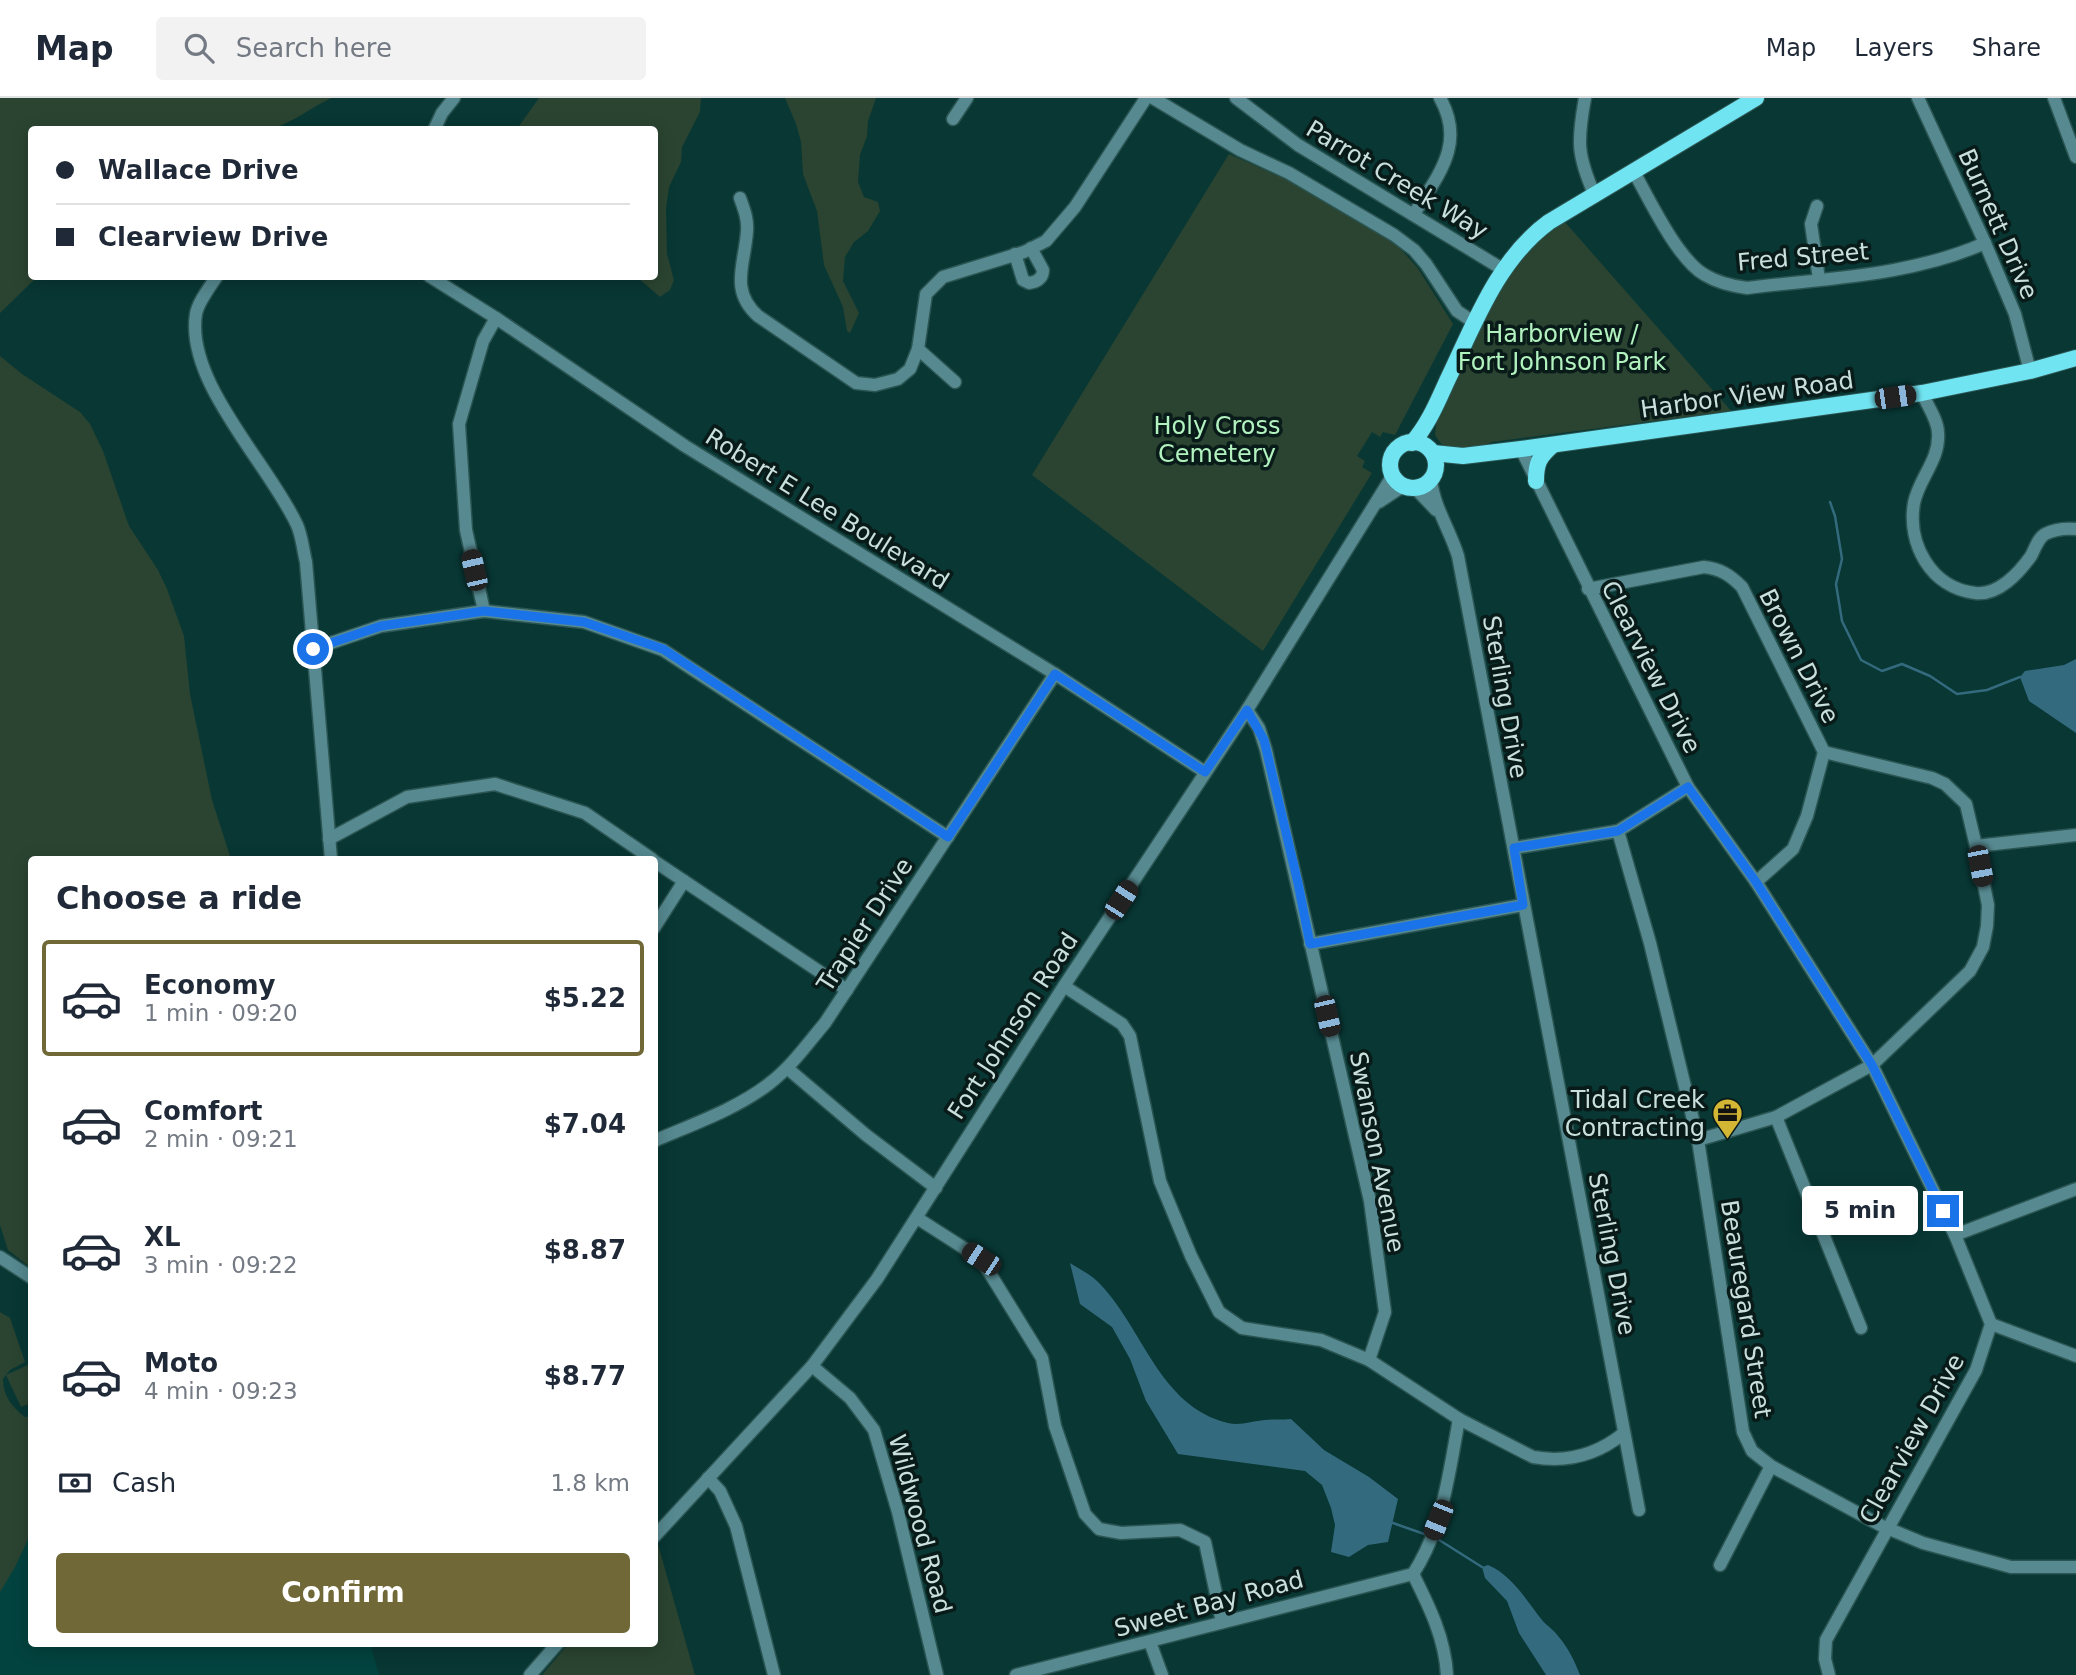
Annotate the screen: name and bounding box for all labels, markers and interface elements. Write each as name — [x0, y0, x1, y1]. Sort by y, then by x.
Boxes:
search box — [156, 17, 646, 80]
text: Map — [35, 29, 114, 68]
icon: search — [180, 29, 218, 67]
text: Search here — [236, 33, 392, 63]
text: Map — [1766, 34, 1816, 62]
text: Layers — [1854, 34, 1934, 62]
text: Share — [1972, 34, 2041, 62]
street label: Parrot Creek Way — [1301, 115, 1493, 245]
street label: Burnett Drive — [1952, 145, 2044, 303]
text: Wallace Drive — [98, 155, 299, 185]
text: Clearview Drive — [98, 222, 328, 252]
street label: Fred Street — [1736, 237, 1870, 277]
park label: Harborview / Fort Johnson Park — [1458, 320, 1666, 376]
street label: Harbor View Road — [1639, 366, 1855, 424]
car — [1873, 384, 1918, 410]
park label: Holy Cross Cemetery — [1153, 412, 1281, 468]
street label: Robert E Lee Boulevard — [700, 423, 954, 595]
car — [460, 547, 489, 593]
street label: Clearview Drive — [1595, 576, 1707, 758]
street label: Brown Drive — [1753, 584, 1845, 728]
street label: Sterling Drive — [1477, 613, 1533, 781]
route start — [297, 633, 329, 665]
car — [1966, 843, 1995, 889]
street label: Trapier Drive — [811, 853, 919, 998]
car — [1101, 877, 1142, 923]
text: Choose a ride — [56, 879, 302, 917]
street label: Fort Johnson Road — [942, 927, 1084, 1125]
icon: car — [60, 967, 123, 1030]
text: Economy — [144, 970, 275, 1000]
text: $5.22 — [544, 983, 626, 1013]
car — [1313, 993, 1342, 1039]
text: 1 min · 09:20 — [144, 1000, 298, 1026]
street label: Swanson Avenue — [1344, 1049, 1410, 1255]
place label: Tidal Creek Contracting — [1565, 1086, 1705, 1142]
icon: car — [60, 1093, 123, 1156]
text: Comfort — [144, 1096, 262, 1126]
office icon: Tidal Creek Contracting — [1711, 1097, 1745, 1141]
text: $7.04 — [544, 1109, 626, 1139]
text: 2 min · 09:21 — [144, 1126, 298, 1152]
street label: Sterling Drive — [1583, 1171, 1641, 1337]
callout: 5 min — [1803, 1186, 1918, 1236]
route end — [1927, 1195, 1959, 1227]
text: 5 min — [1824, 1197, 1896, 1223]
street label: Beauregard Street — [1715, 1198, 1777, 1420]
icon: car — [60, 1219, 123, 1282]
text: XL — [144, 1222, 181, 1252]
text: $8.87 — [544, 1235, 626, 1265]
car — [958, 1239, 1005, 1279]
text: 3 min · 09:22 — [144, 1252, 298, 1278]
icon: car — [60, 1345, 123, 1408]
text: Moto — [144, 1348, 218, 1378]
street label: Clearview Drive — [1854, 1349, 1970, 1529]
text: $8.77 — [544, 1361, 626, 1391]
text: 4 min · 09:23 — [144, 1378, 298, 1404]
street label: Wildwood Road — [883, 1432, 957, 1616]
icon: cash — [56, 1464, 94, 1502]
text: Cash — [112, 1468, 176, 1498]
text: 1.8 km — [550, 1470, 630, 1496]
car — [1421, 1497, 1456, 1543]
button: Confirm — [56, 1553, 630, 1633]
street label: Sweet Bay Road — [1111, 1565, 1307, 1643]

